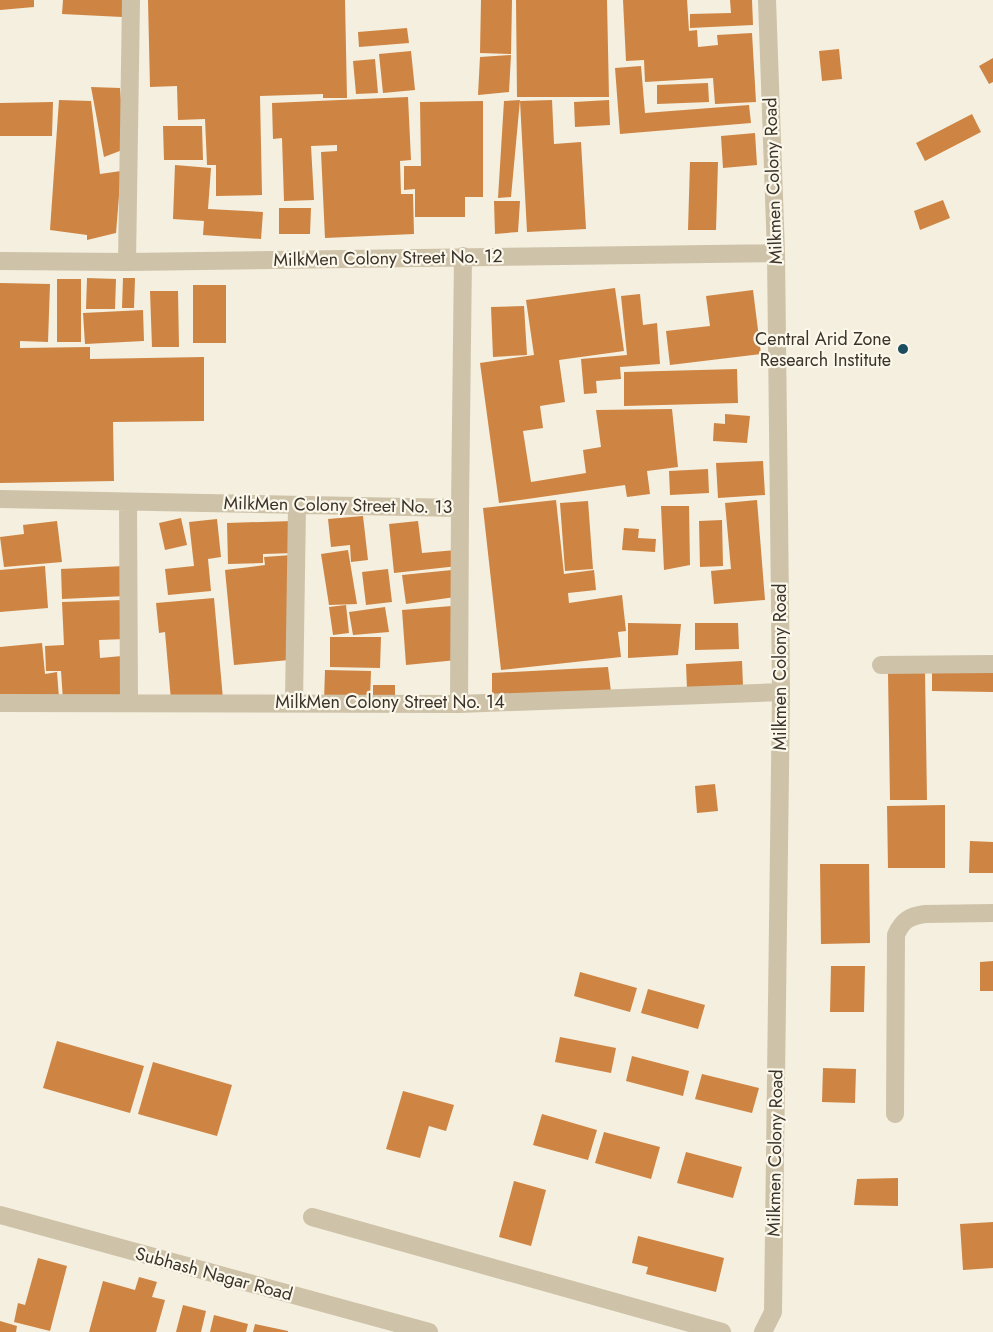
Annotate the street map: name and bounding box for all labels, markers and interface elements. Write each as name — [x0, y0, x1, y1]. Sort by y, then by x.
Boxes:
street label: Milkmen Colony Road — [757, 97, 789, 265]
street label: MilkMen Colony Street No. 12 — [273, 243, 503, 273]
place label: Central Arid Zone Research Institute — [755, 326, 891, 373]
marker: Central Arid Zone Research Institute — [896, 342, 910, 356]
street label: MilkMen Colony Street No. 13 — [223, 490, 453, 520]
street label: Milkmen Colony Road — [767, 583, 793, 751]
street label: MilkMen Colony Street No. 14 — [275, 689, 505, 715]
street label: Milkmen Colony Road — [761, 1069, 789, 1237]
street label: Subhash Nagar Road — [133, 1241, 295, 1307]

